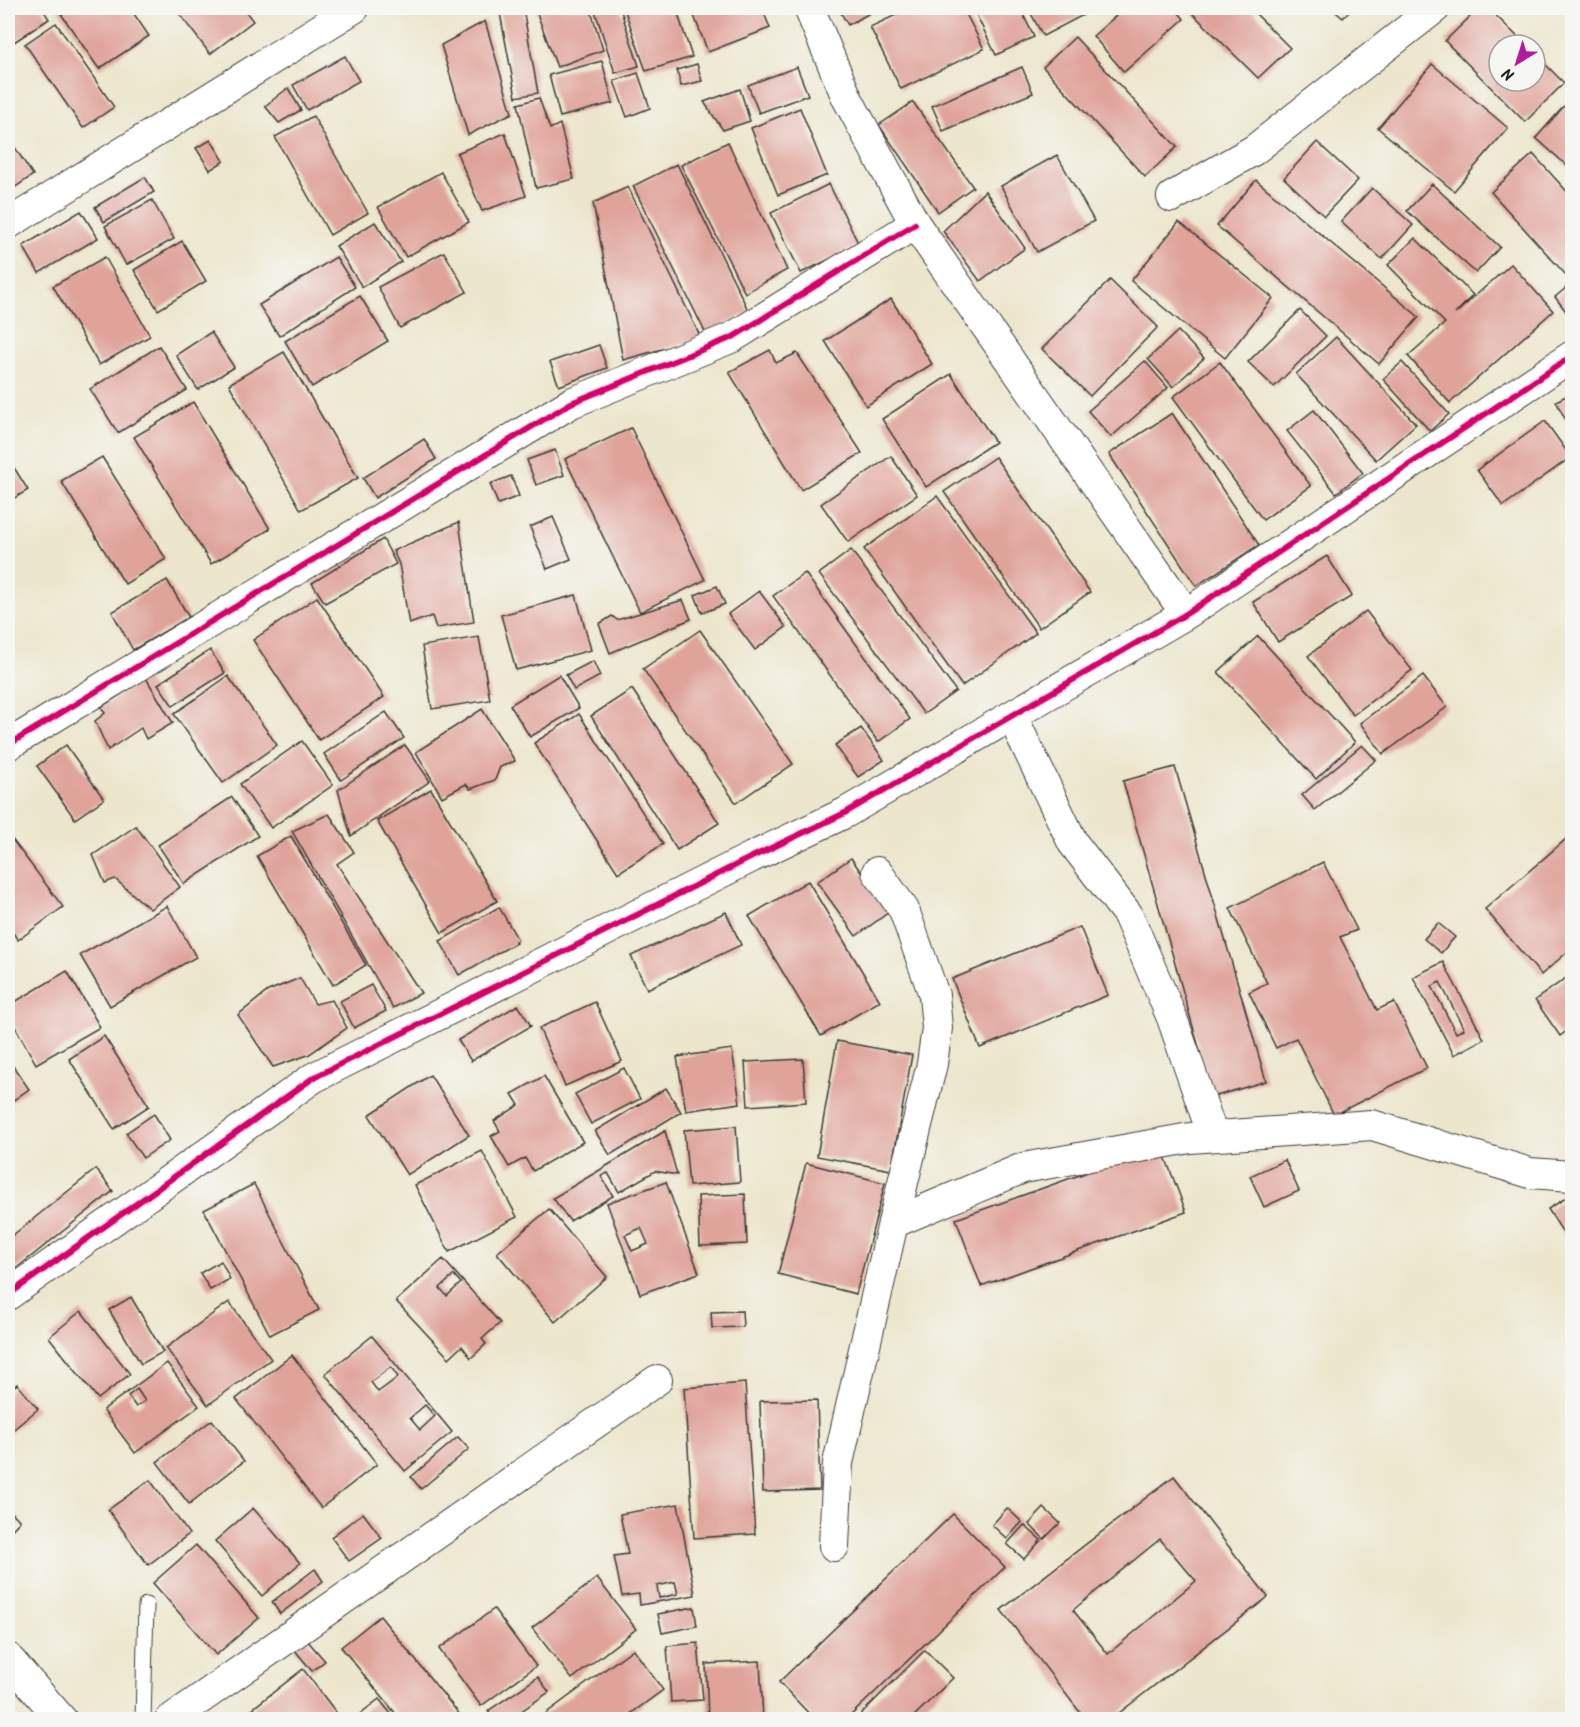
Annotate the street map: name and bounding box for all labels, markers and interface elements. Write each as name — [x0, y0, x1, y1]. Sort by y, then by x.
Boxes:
north arrow — [1487, 33, 1547, 93]
text: N — [1497, 61, 1520, 87]

